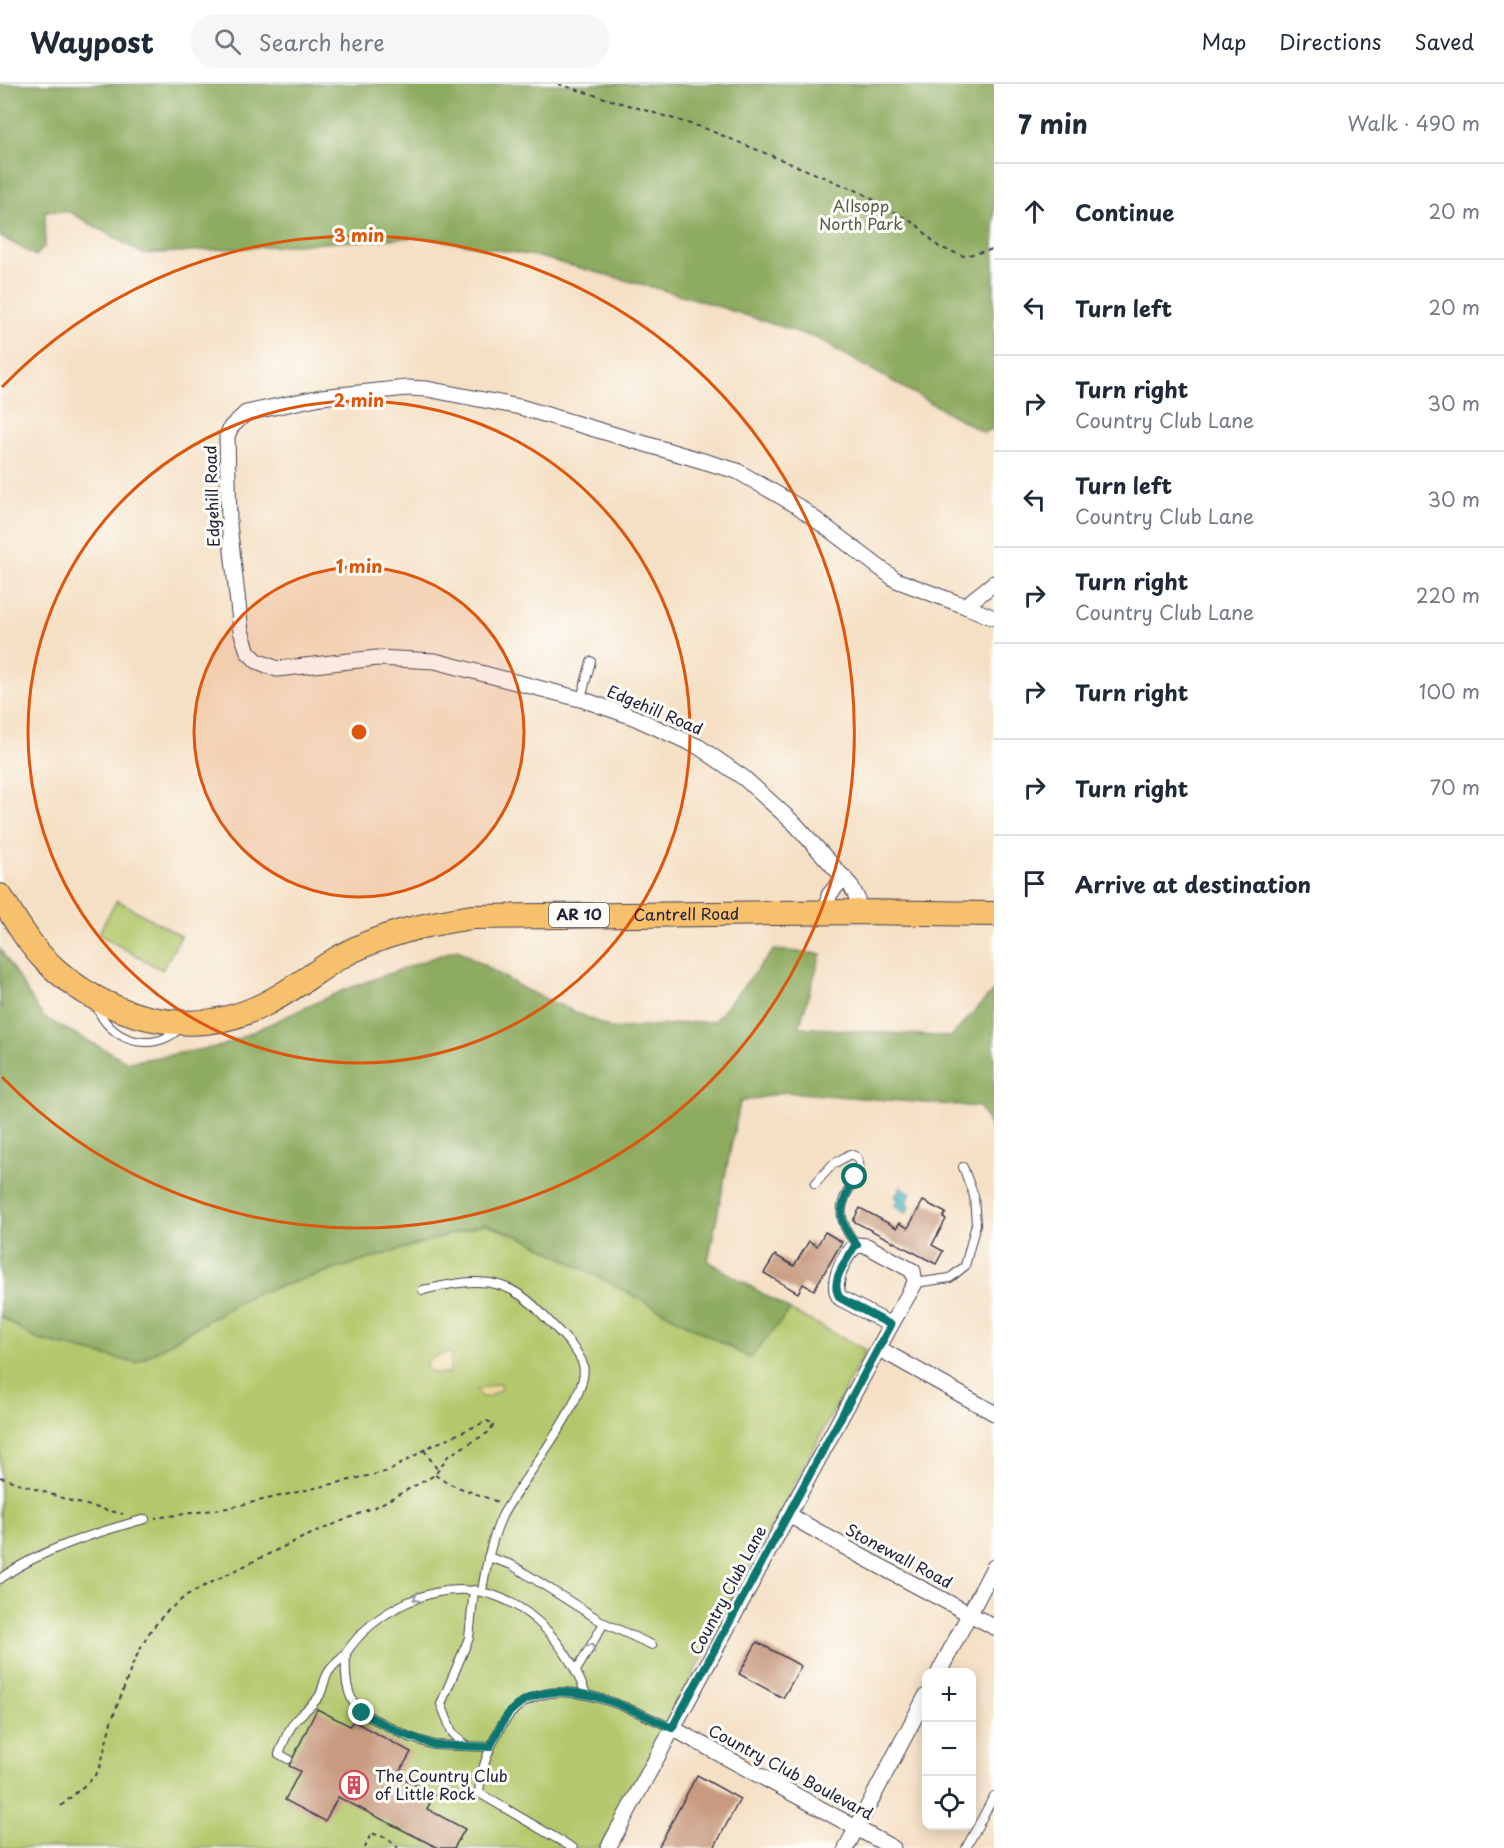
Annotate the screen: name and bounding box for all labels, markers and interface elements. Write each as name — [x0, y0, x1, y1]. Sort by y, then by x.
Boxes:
search box — [190, 14, 610, 68]
text: Waypost — [30, 20, 154, 63]
icon: search — [211, 25, 244, 58]
text: Search here — [259, 25, 385, 58]
text: Map — [1201, 25, 1246, 57]
text: Directions — [1279, 25, 1381, 57]
text: Saved — [1414, 25, 1474, 57]
text: 7 min — [1018, 104, 1088, 143]
text: Walk · 490 m — [1347, 108, 1480, 138]
park label: Allsopp North Park — [819, 193, 903, 235]
icon: ahead — [1018, 195, 1051, 228]
text: Continue — [1075, 195, 1174, 228]
text: 20 m — [1428, 196, 1480, 226]
text: 3 min — [334, 221, 384, 248]
icon: left — [1018, 291, 1051, 324]
text: Turn left — [1075, 291, 1172, 324]
text: 20 m — [1428, 292, 1480, 322]
text: Turn right — [1075, 372, 1188, 405]
text: 2 min — [334, 386, 384, 413]
icon: right — [1018, 387, 1051, 420]
text: 30 m — [1427, 388, 1480, 418]
text: Country Club Lane — [1075, 405, 1254, 435]
street label: Edgehill Road — [197, 445, 225, 547]
text: Turn left — [1075, 468, 1172, 501]
icon: left — [1018, 483, 1051, 516]
text: 30 m — [1427, 484, 1480, 514]
text: Country Club Lane — [1075, 501, 1254, 531]
text: 1 min — [336, 552, 382, 579]
text: Turn right — [1075, 564, 1188, 597]
icon: right — [1018, 579, 1051, 612]
text: 220 m — [1416, 580, 1480, 610]
text: Country Club Lane — [1075, 597, 1254, 627]
icon: right — [1018, 675, 1051, 708]
text: Turn right — [1075, 675, 1188, 708]
text: 100 m — [1419, 676, 1480, 706]
street label: Edgehill Road — [604, 678, 707, 740]
centre of rings — [349, 722, 369, 742]
icon: right — [1018, 771, 1051, 804]
text: Turn right — [1075, 771, 1188, 804]
text: 70 m — [1430, 772, 1480, 802]
icon: arrive — [1018, 867, 1051, 900]
text: Arrive at destination — [1075, 867, 1311, 900]
street label: Cantrell Road — [633, 901, 740, 926]
road number: AR 10 — [549, 903, 609, 927]
route start — [841, 1163, 867, 1189]
street label: Stonewall Road — [842, 1517, 957, 1593]
street label: Country Club Lane — [683, 1521, 771, 1659]
one-way arrow — [412, 1591, 423, 1603]
one-way arrow — [583, 1643, 595, 1653]
map controls — [922, 1668, 976, 1830]
button: + — [922, 1668, 976, 1722]
route end — [348, 1699, 374, 1725]
street label: Country Club Boulevard — [705, 1717, 878, 1825]
button: − — [922, 1722, 976, 1776]
place label: The Country Club of Little Rock — [375, 1763, 508, 1805]
building icon: The Country Club of Little Rock — [338, 1769, 370, 1801]
button: locate — [922, 1776, 976, 1830]

